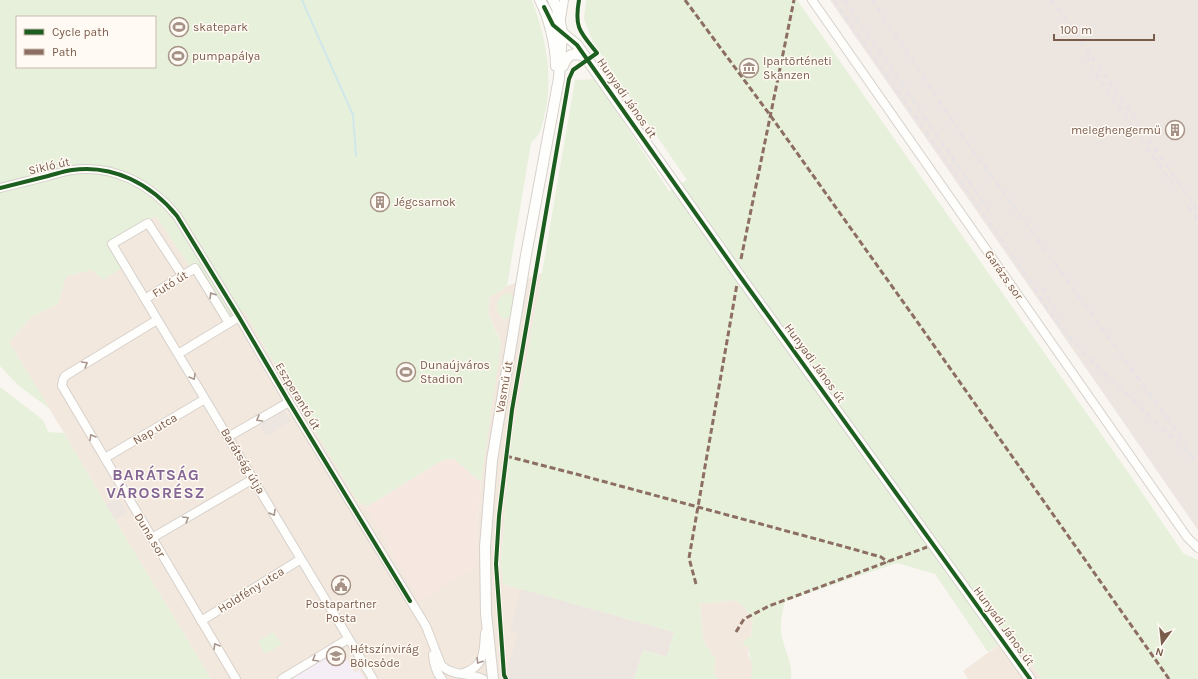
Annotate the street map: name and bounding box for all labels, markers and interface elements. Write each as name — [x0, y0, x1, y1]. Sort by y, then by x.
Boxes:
legend — [16, 16, 156, 68]
sports icon: skatepark — [168, 16, 190, 38]
scale bar — [1054, 16, 1154, 42]
place label: skatepark — [193, 20, 248, 34]
text: 100 m — [1060, 23, 1092, 37]
text: Cycle path — [52, 25, 109, 39]
text: Path — [52, 45, 77, 59]
sports icon: pumpapálya — [167, 45, 189, 67]
place label: pumpapálya — [192, 49, 260, 63]
place label: Ipartörténeti Skanzen — [763, 54, 832, 82]
street label: Hunyadi János út — [594, 55, 660, 141]
museum icon: Ipartörténeti Skanzen — [738, 57, 760, 79]
building icon: meleghengermű — [1164, 119, 1186, 141]
place label: meleghengermű — [1071, 123, 1161, 137]
street label: Sikló út — [27, 154, 72, 178]
building icon: Jégcsarnok — [369, 191, 391, 213]
place label: Jégcsarnok — [394, 195, 456, 209]
street label: Garázs sor — [982, 247, 1027, 303]
street label: Futó út — [150, 267, 191, 300]
one-way arrow — [209, 292, 217, 299]
street label: Hunyadi János út — [782, 321, 849, 406]
place label: Dunaújváros Stadion — [420, 358, 490, 386]
street label: Eszperantó út — [272, 360, 324, 433]
street label: Vasmű út — [493, 360, 516, 414]
one-way arrow — [81, 361, 88, 369]
sports icon: Dunaújváros Stadion — [395, 361, 417, 383]
one-way arrow — [188, 373, 195, 380]
street label: Nap utca — [130, 410, 180, 448]
one-way arrow — [255, 415, 263, 422]
street label: Barátság útja — [218, 426, 268, 496]
one-way arrow — [90, 434, 97, 441]
district label: BARÁTSÁG VÁROSRÉSZ — [106, 465, 206, 502]
one-way arrow — [269, 509, 276, 516]
street label: Duna sor — [131, 510, 169, 560]
one-way arrow — [182, 516, 189, 523]
street label: Holdfény utca — [215, 564, 287, 616]
public building icon: Postapartner Posta — [330, 574, 352, 596]
street label: Hunyadi János út — [971, 584, 1038, 669]
place label: Postapartner Posta — [306, 597, 377, 625]
north arrow — [1142, 623, 1182, 663]
place label: Hétszínvirág Bölcsőde — [350, 642, 419, 670]
one-way arrow — [213, 643, 220, 650]
school or university icon: Hétszínvirág Bölcsőde — [325, 645, 347, 667]
text: N — [1154, 645, 1165, 659]
one-way arrow — [312, 654, 319, 661]
one-way arrow — [477, 657, 484, 664]

